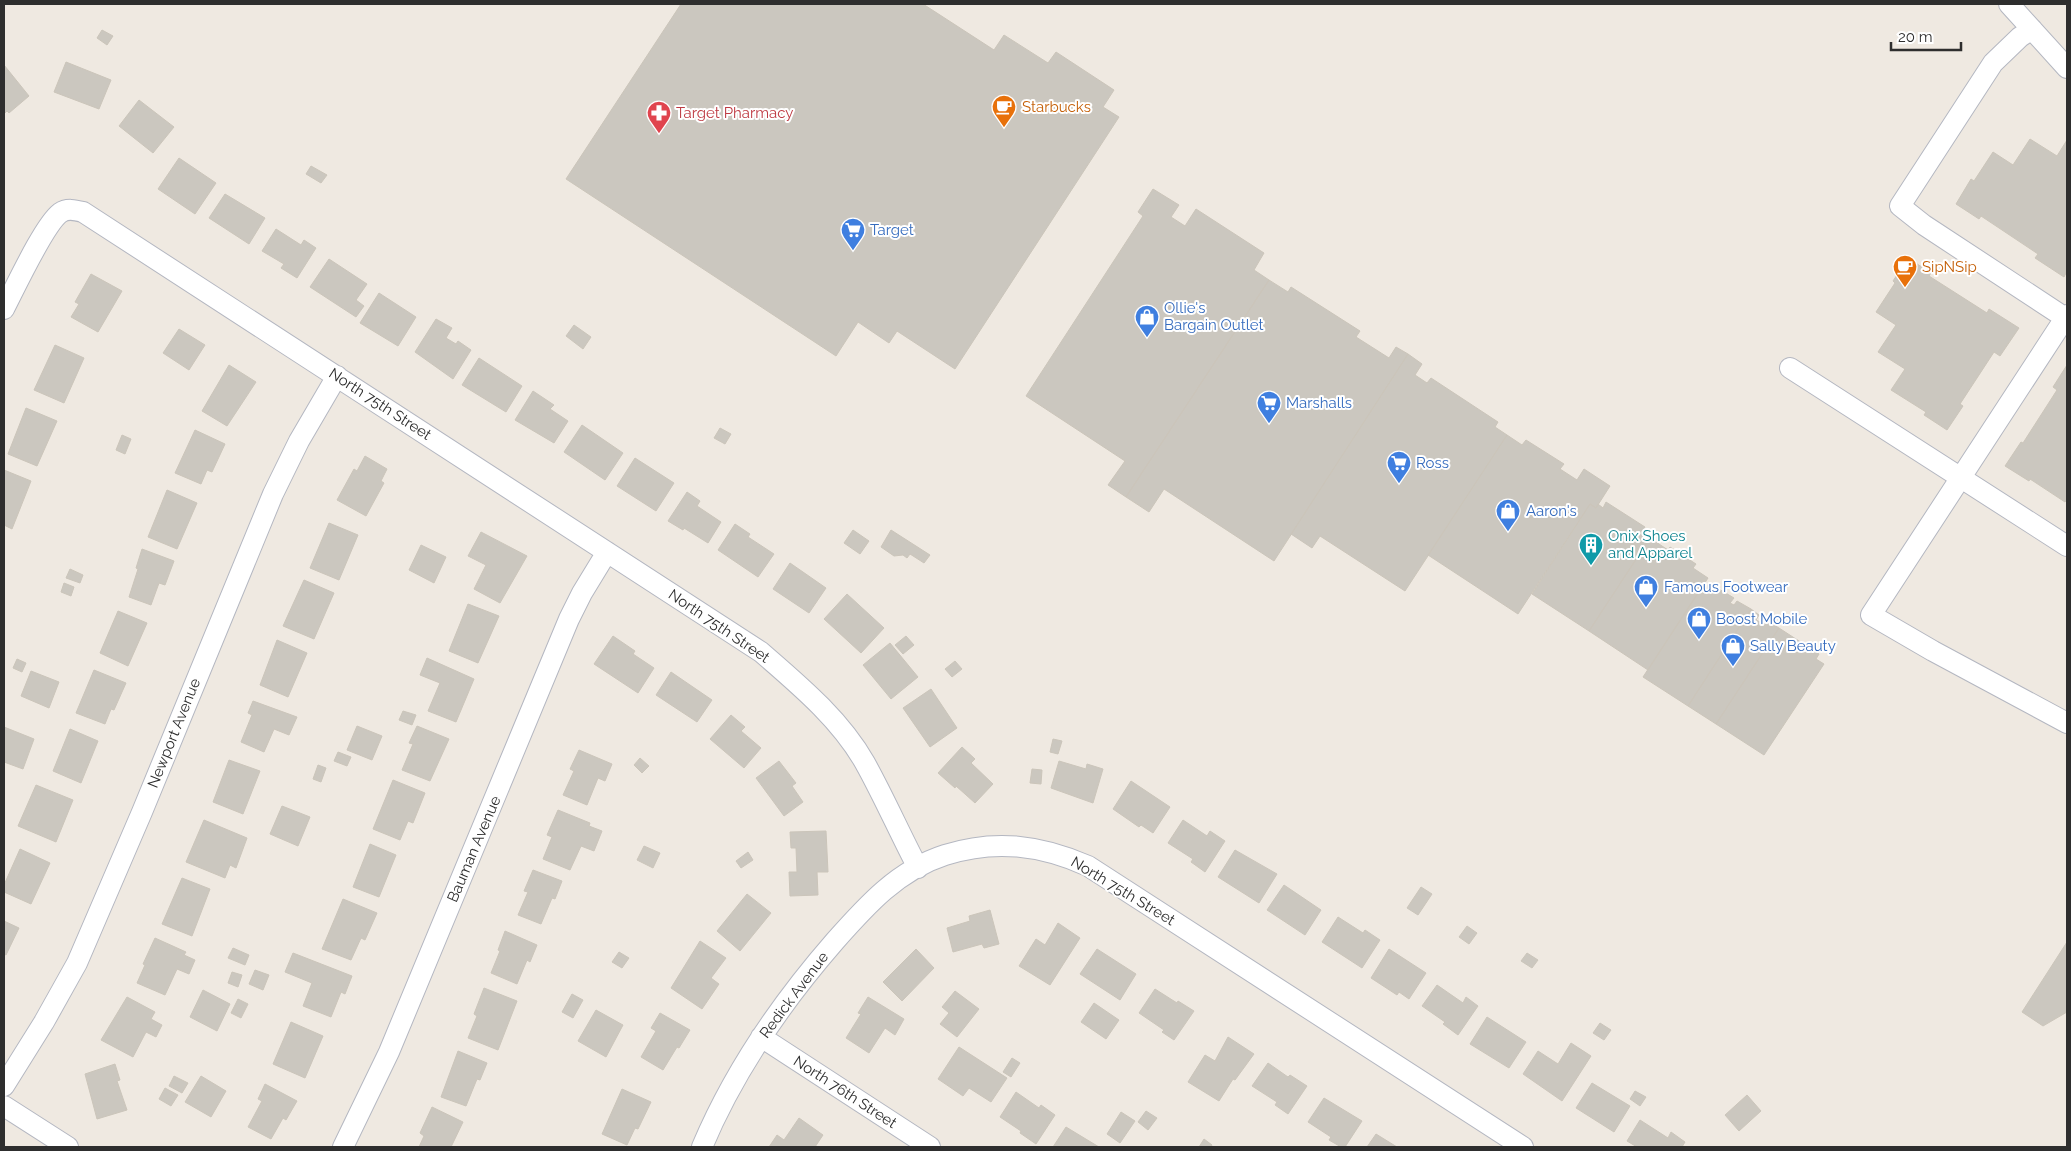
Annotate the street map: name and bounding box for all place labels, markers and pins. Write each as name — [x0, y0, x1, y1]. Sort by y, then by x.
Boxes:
cafe icon: Starbucks — [991, 94, 1017, 128]
place label: Starbucks — [1022, 98, 1091, 116]
pharmacy icon: Target Pharmacy — [646, 100, 672, 134]
place label: Target Pharmacy — [676, 104, 793, 122]
supermarket icon: Target — [840, 217, 866, 251]
place label: Target — [870, 221, 914, 239]
cafe icon: SipNSip — [1892, 254, 1918, 288]
place label: SipNSip — [1922, 258, 1977, 276]
place label: Ollie's Bargain Outlet — [1164, 299, 1264, 334]
shop icon: Ollie's Bargain Outlet — [1134, 304, 1160, 338]
supermarket icon: Marshalls — [1256, 390, 1282, 424]
place label: Marshalls — [1286, 394, 1352, 412]
supermarket icon: Ross — [1386, 450, 1412, 484]
place label: Ross — [1416, 454, 1449, 472]
shop icon: Aaron's — [1495, 498, 1521, 532]
place label: Aaron's — [1526, 502, 1577, 520]
place label: Onix Shoes and Apparel — [1608, 527, 1693, 562]
building icon: Onix Shoes and Apparel — [1578, 532, 1604, 566]
shop icon: Famous Footwear — [1633, 574, 1659, 608]
place label: Famous Footwear — [1664, 578, 1789, 596]
shop icon: Boost Mobile — [1686, 606, 1712, 640]
place label: Boost Mobile — [1716, 610, 1807, 628]
shop icon: Sally Beauty — [1720, 633, 1746, 667]
place label: Sally Beauty — [1750, 637, 1836, 655]

